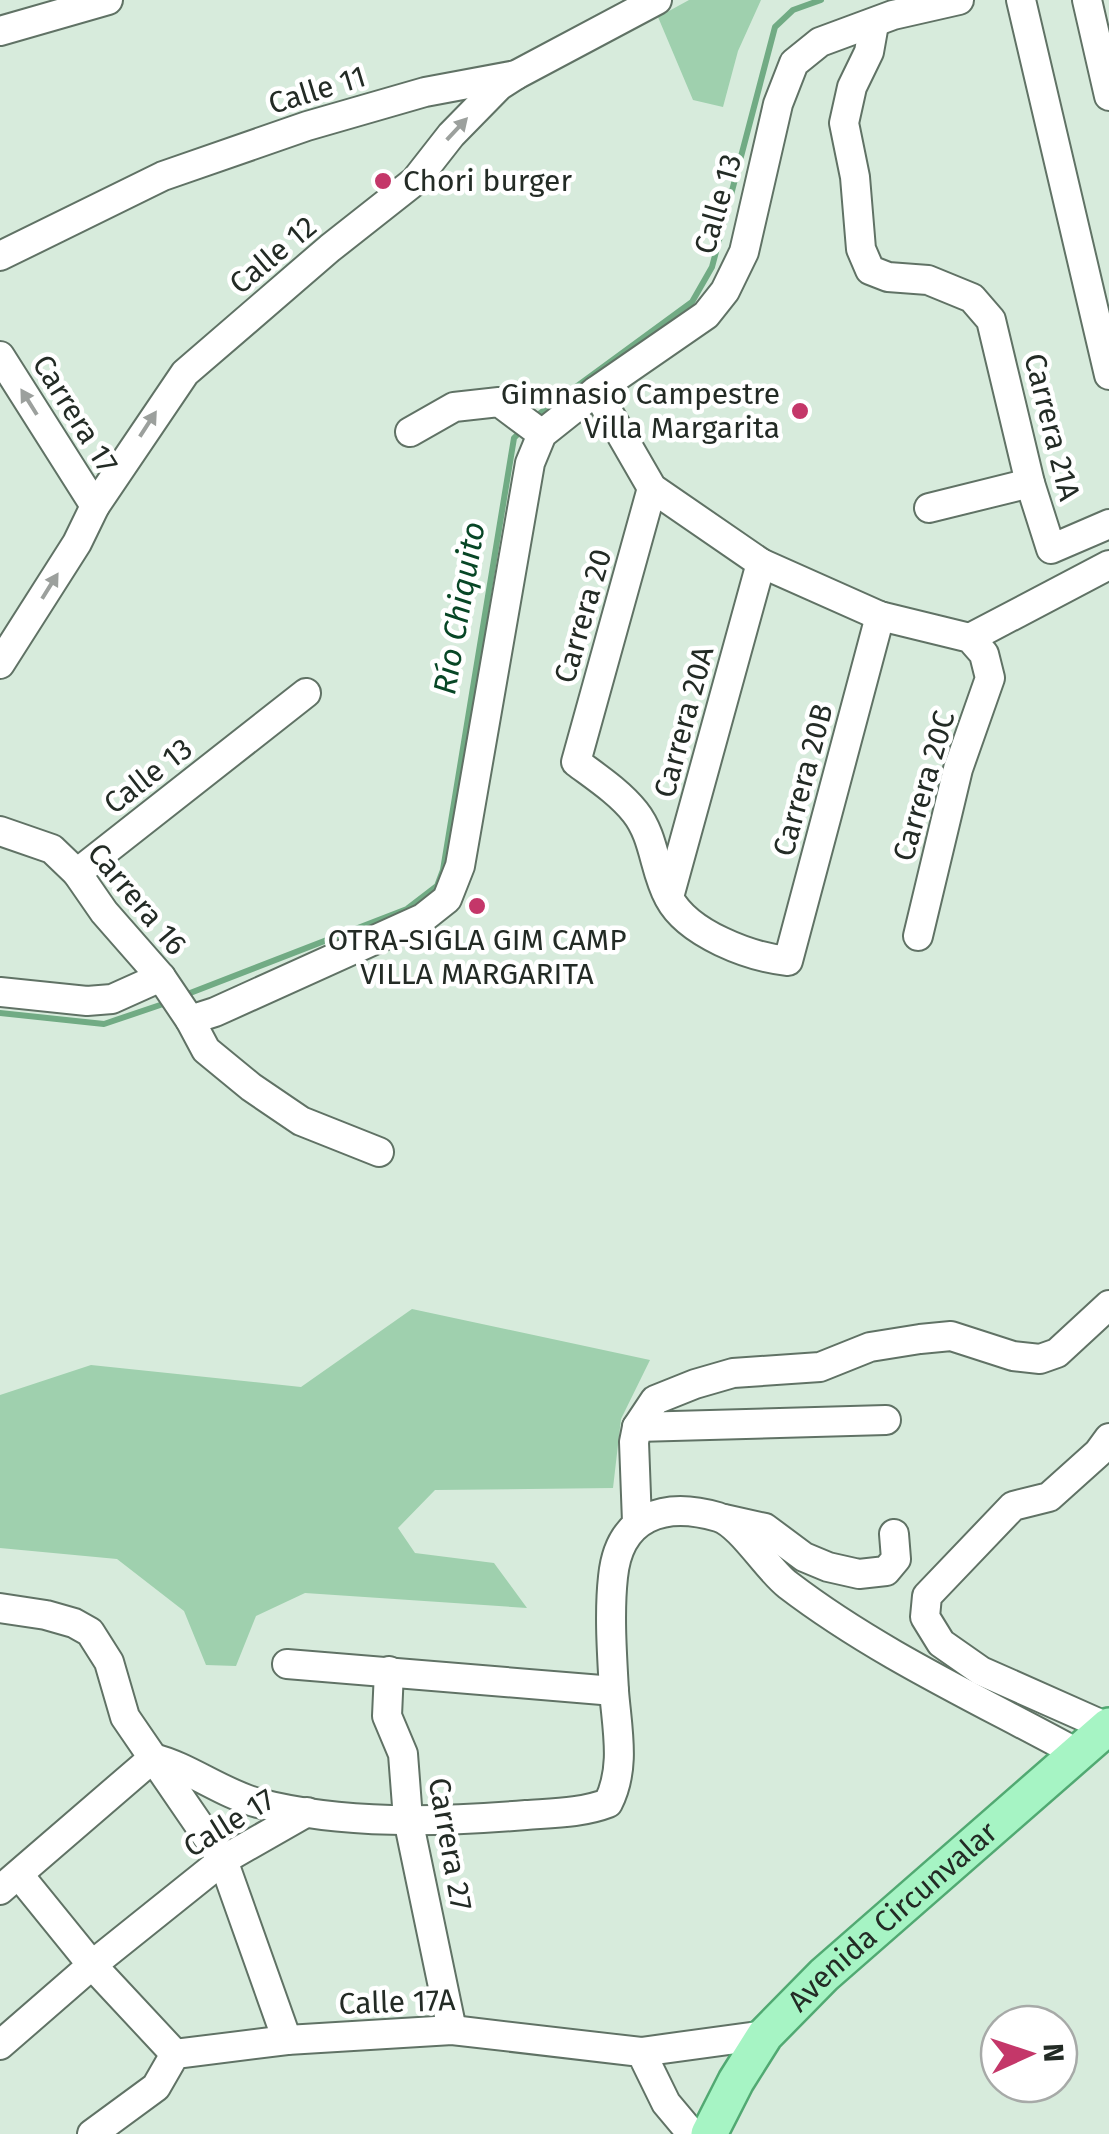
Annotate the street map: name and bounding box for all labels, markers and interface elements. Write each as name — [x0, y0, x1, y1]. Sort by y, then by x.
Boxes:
street label: Calle 11 — [264, 58, 370, 122]
one-way arrow — [445, 117, 468, 141]
street label: Calle 13 — [687, 150, 749, 258]
place label: Chori burger — [403, 163, 572, 199]
marker: Chori burger — [372, 170, 394, 192]
street label: Calle 12 — [222, 208, 324, 302]
street label: Carrera 17 — [25, 348, 125, 480]
street label: Carrera 21A — [1016, 350, 1088, 505]
place label: Gimnasio Campestre Villa Margarita — [501, 376, 780, 446]
one-way arrow — [20, 388, 38, 415]
marker: Gimnasio Campestre Villa Margarita — [789, 400, 811, 422]
one-way arrow — [139, 411, 157, 438]
water label: Río Chiquito — [425, 519, 493, 697]
street label: Carrera 20 — [547, 545, 619, 687]
one-way arrow — [40, 573, 59, 600]
street label: Carrera 20A — [647, 642, 722, 802]
street label: Carrera 20B — [765, 700, 841, 860]
street label: Carrera 20C — [885, 707, 963, 865]
street label: Calle 13 — [97, 730, 199, 822]
street label: Carrera 16 — [80, 836, 194, 962]
marker: OTRA-SIGLA GIM CAMP VILLA MARGARITA — [466, 895, 488, 917]
place label: OTRA-SIGLA GIM CAMP VILLA MARGARITA — [327, 922, 627, 992]
street label: Carrera 27 — [421, 1775, 479, 1913]
street label: Calle 17 — [177, 1781, 281, 1865]
street label: Avenida Circunvalar — [780, 1814, 1005, 2019]
street label: Calle 17A — [338, 1982, 457, 2022]
north arrow — [979, 2004, 1079, 2104]
text: N — [1037, 2043, 1070, 2063]

